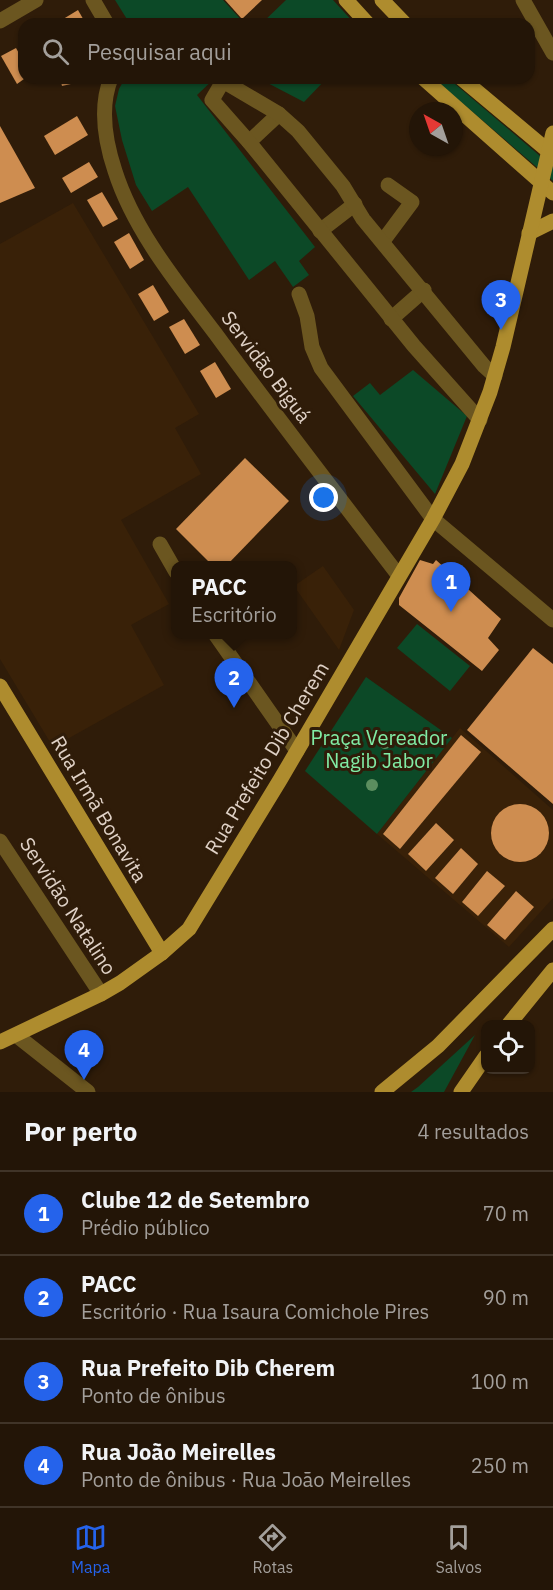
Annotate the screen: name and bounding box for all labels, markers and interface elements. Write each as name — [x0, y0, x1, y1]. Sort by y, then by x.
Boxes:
search box — [18, 18, 535, 84]
icon: search — [39, 35, 72, 68]
text: Pesquisar aqui — [87, 37, 232, 66]
north arrow — [409, 102, 463, 156]
pin: 3 — [482, 280, 520, 330]
street label: Servidão Biguá — [215, 305, 318, 428]
your location — [309, 483, 338, 512]
popup — [171, 561, 297, 639]
pin: 1 — [432, 562, 470, 612]
text: PACC — [191, 572, 247, 601]
text: Escritório — [191, 601, 277, 628]
street label: Rua Prefeito Dib Cherem — [198, 656, 335, 859]
pin: 2 — [214, 658, 254, 708]
park label: Praça Vereador Nagib Jabor — [311, 724, 447, 774]
street label: Rua Irmã Bonavita — [45, 730, 154, 887]
street label: Servidão Natalino — [14, 832, 123, 980]
map controls — [481, 1020, 535, 1074]
button: locate — [481, 1020, 535, 1074]
pin: 4 — [64, 1030, 104, 1080]
text: Por perto — [24, 1114, 137, 1148]
text: 4 resultados — [417, 1118, 529, 1145]
text: Clube 12 de Setembro — [81, 1185, 310, 1214]
text: 1 — [38, 1200, 50, 1227]
text: 70 m — [483, 1200, 529, 1227]
text: Prédio público — [81, 1214, 210, 1241]
text: PACC — [81, 1269, 137, 1298]
text: 2 — [38, 1284, 50, 1311]
text: 90 m — [483, 1284, 529, 1311]
text: Escritório · Rua Isaura Comichole Pires — [81, 1298, 429, 1325]
text: Rua Prefeito Dib Cherem — [81, 1353, 335, 1382]
text: 3 — [38, 1368, 50, 1395]
text: 100 m — [471, 1368, 529, 1395]
text: Ponto de ônibus — [81, 1382, 226, 1409]
text: Rua João Meirelles — [81, 1437, 276, 1466]
text: 4 — [38, 1452, 50, 1479]
text: 250 m — [471, 1452, 529, 1479]
text: Ponto de ônibus · Rua João Meirelles — [81, 1466, 411, 1493]
tab: Mapa — [71, 1521, 110, 1577]
tab: Rotas — [252, 1521, 293, 1577]
tab: Salvos — [435, 1521, 482, 1577]

